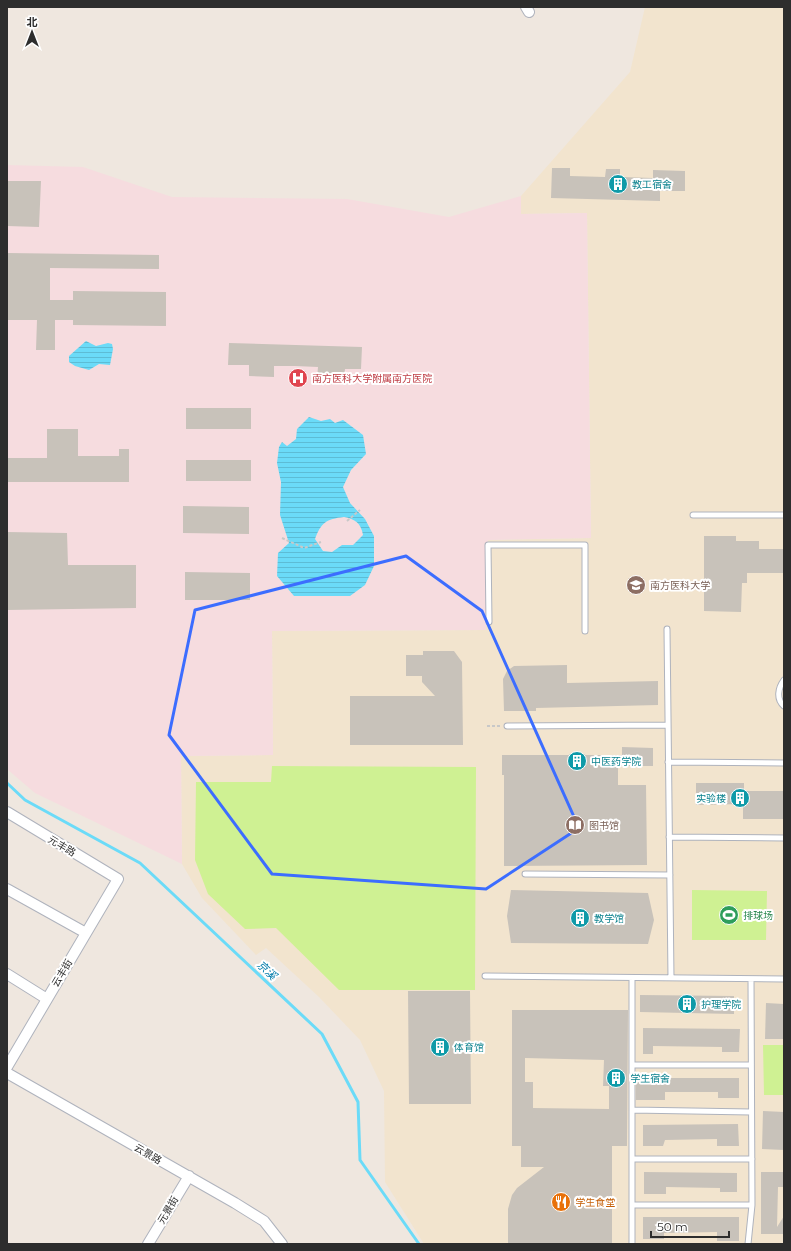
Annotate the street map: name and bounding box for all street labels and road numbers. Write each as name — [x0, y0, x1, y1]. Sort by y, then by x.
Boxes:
street label: 元丰路 — [46, 833, 78, 859]
street label: 云丰街 — [49, 957, 75, 989]
street label: 云景路 — [132, 1141, 164, 1167]
street label: 元景街 — [155, 1194, 181, 1226]

